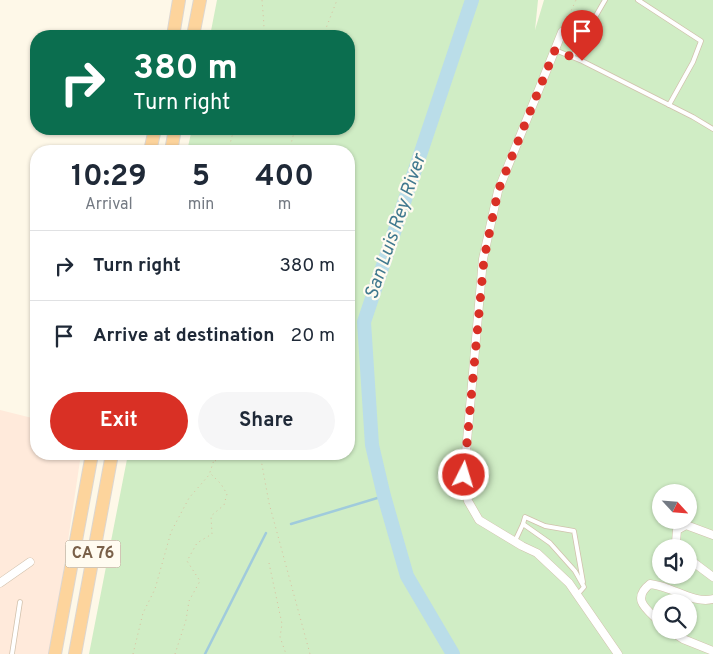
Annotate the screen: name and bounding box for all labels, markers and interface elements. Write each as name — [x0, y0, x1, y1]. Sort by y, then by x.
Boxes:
pin — [561, 10, 603, 61]
icon: arrive — [568, 17, 596, 45]
text: 380 m — [133, 47, 238, 91]
icon: right — [50, 50, 115, 115]
text: Turn right — [133, 90, 230, 117]
water label: San Luis Rey River — [360, 150, 433, 303]
text: 10:29 — [71, 159, 147, 196]
text: 5 — [192, 159, 210, 196]
text: 400 — [255, 159, 314, 196]
text: Arrival — [85, 195, 133, 215]
text: min — [188, 195, 214, 215]
text: m — [278, 195, 291, 215]
icon: right — [50, 252, 78, 280]
text: Turn right — [93, 254, 181, 278]
text: 380 m — [279, 254, 335, 278]
icon: arrive — [50, 322, 78, 350]
text: Arrive at destination — [93, 324, 274, 348]
text: 20 m — [291, 324, 335, 348]
button: Exit — [50, 392, 188, 450]
button: Share — [198, 392, 335, 450]
position arrow — [437, 448, 489, 500]
north arrow — [652, 484, 698, 529]
map controls — [652, 484, 697, 639]
button: sound — [652, 539, 697, 584]
road number: CA 76 — [66, 540, 120, 568]
button: search — [652, 594, 697, 639]

